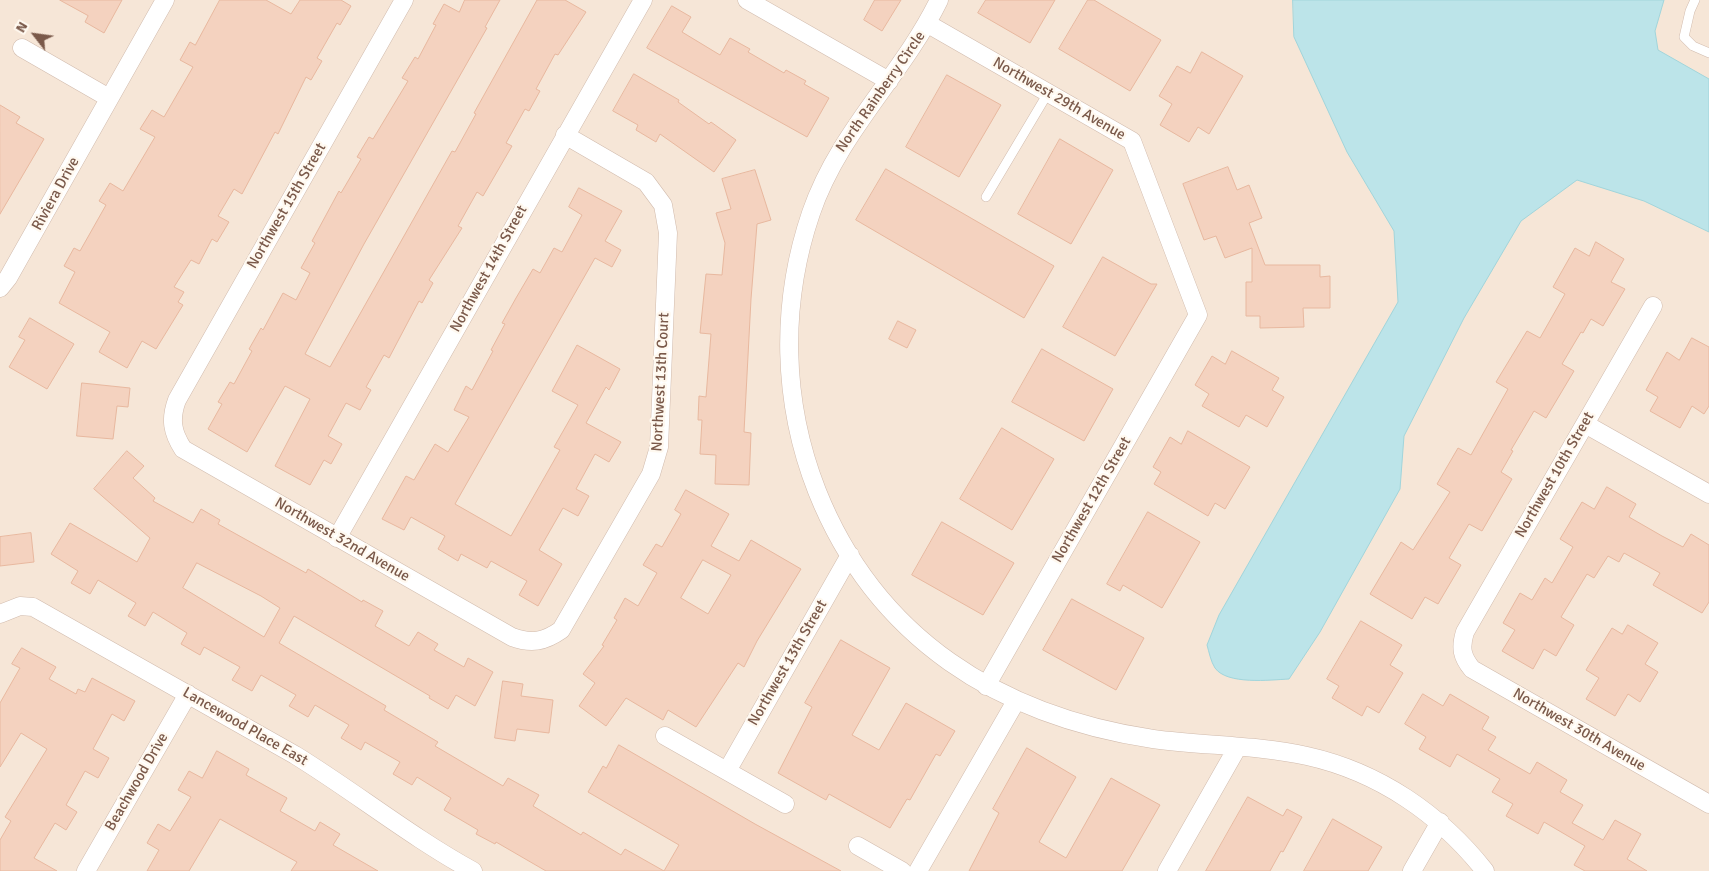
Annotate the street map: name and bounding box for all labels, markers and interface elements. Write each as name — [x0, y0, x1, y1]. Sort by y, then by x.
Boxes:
north arrow — [10, 10, 60, 60]
text: N — [12, 19, 31, 36]
street label: North Rainberry Circle — [832, 28, 930, 156]
street label: Northwest 29th Avenue — [990, 54, 1128, 144]
street label: Northwest 15th Street — [244, 140, 330, 272]
street label: Riviera Drive — [28, 154, 84, 234]
street label: Northwest 14th Street — [447, 202, 531, 336]
street label: Northwest 13th Court — [648, 312, 674, 452]
street label: Northwest 10th Street — [1512, 409, 1598, 541]
street label: Northwest 12th Street — [1049, 434, 1135, 566]
street label: Northwest 32nd Avenue — [271, 494, 413, 586]
street label: Northwest 13th Street — [745, 597, 831, 729]
street label: Lancewood Place East — [179, 684, 311, 770]
street label: Northwest 30th Avenue — [1510, 685, 1648, 775]
street label: Beachwood Drive — [102, 730, 172, 834]

